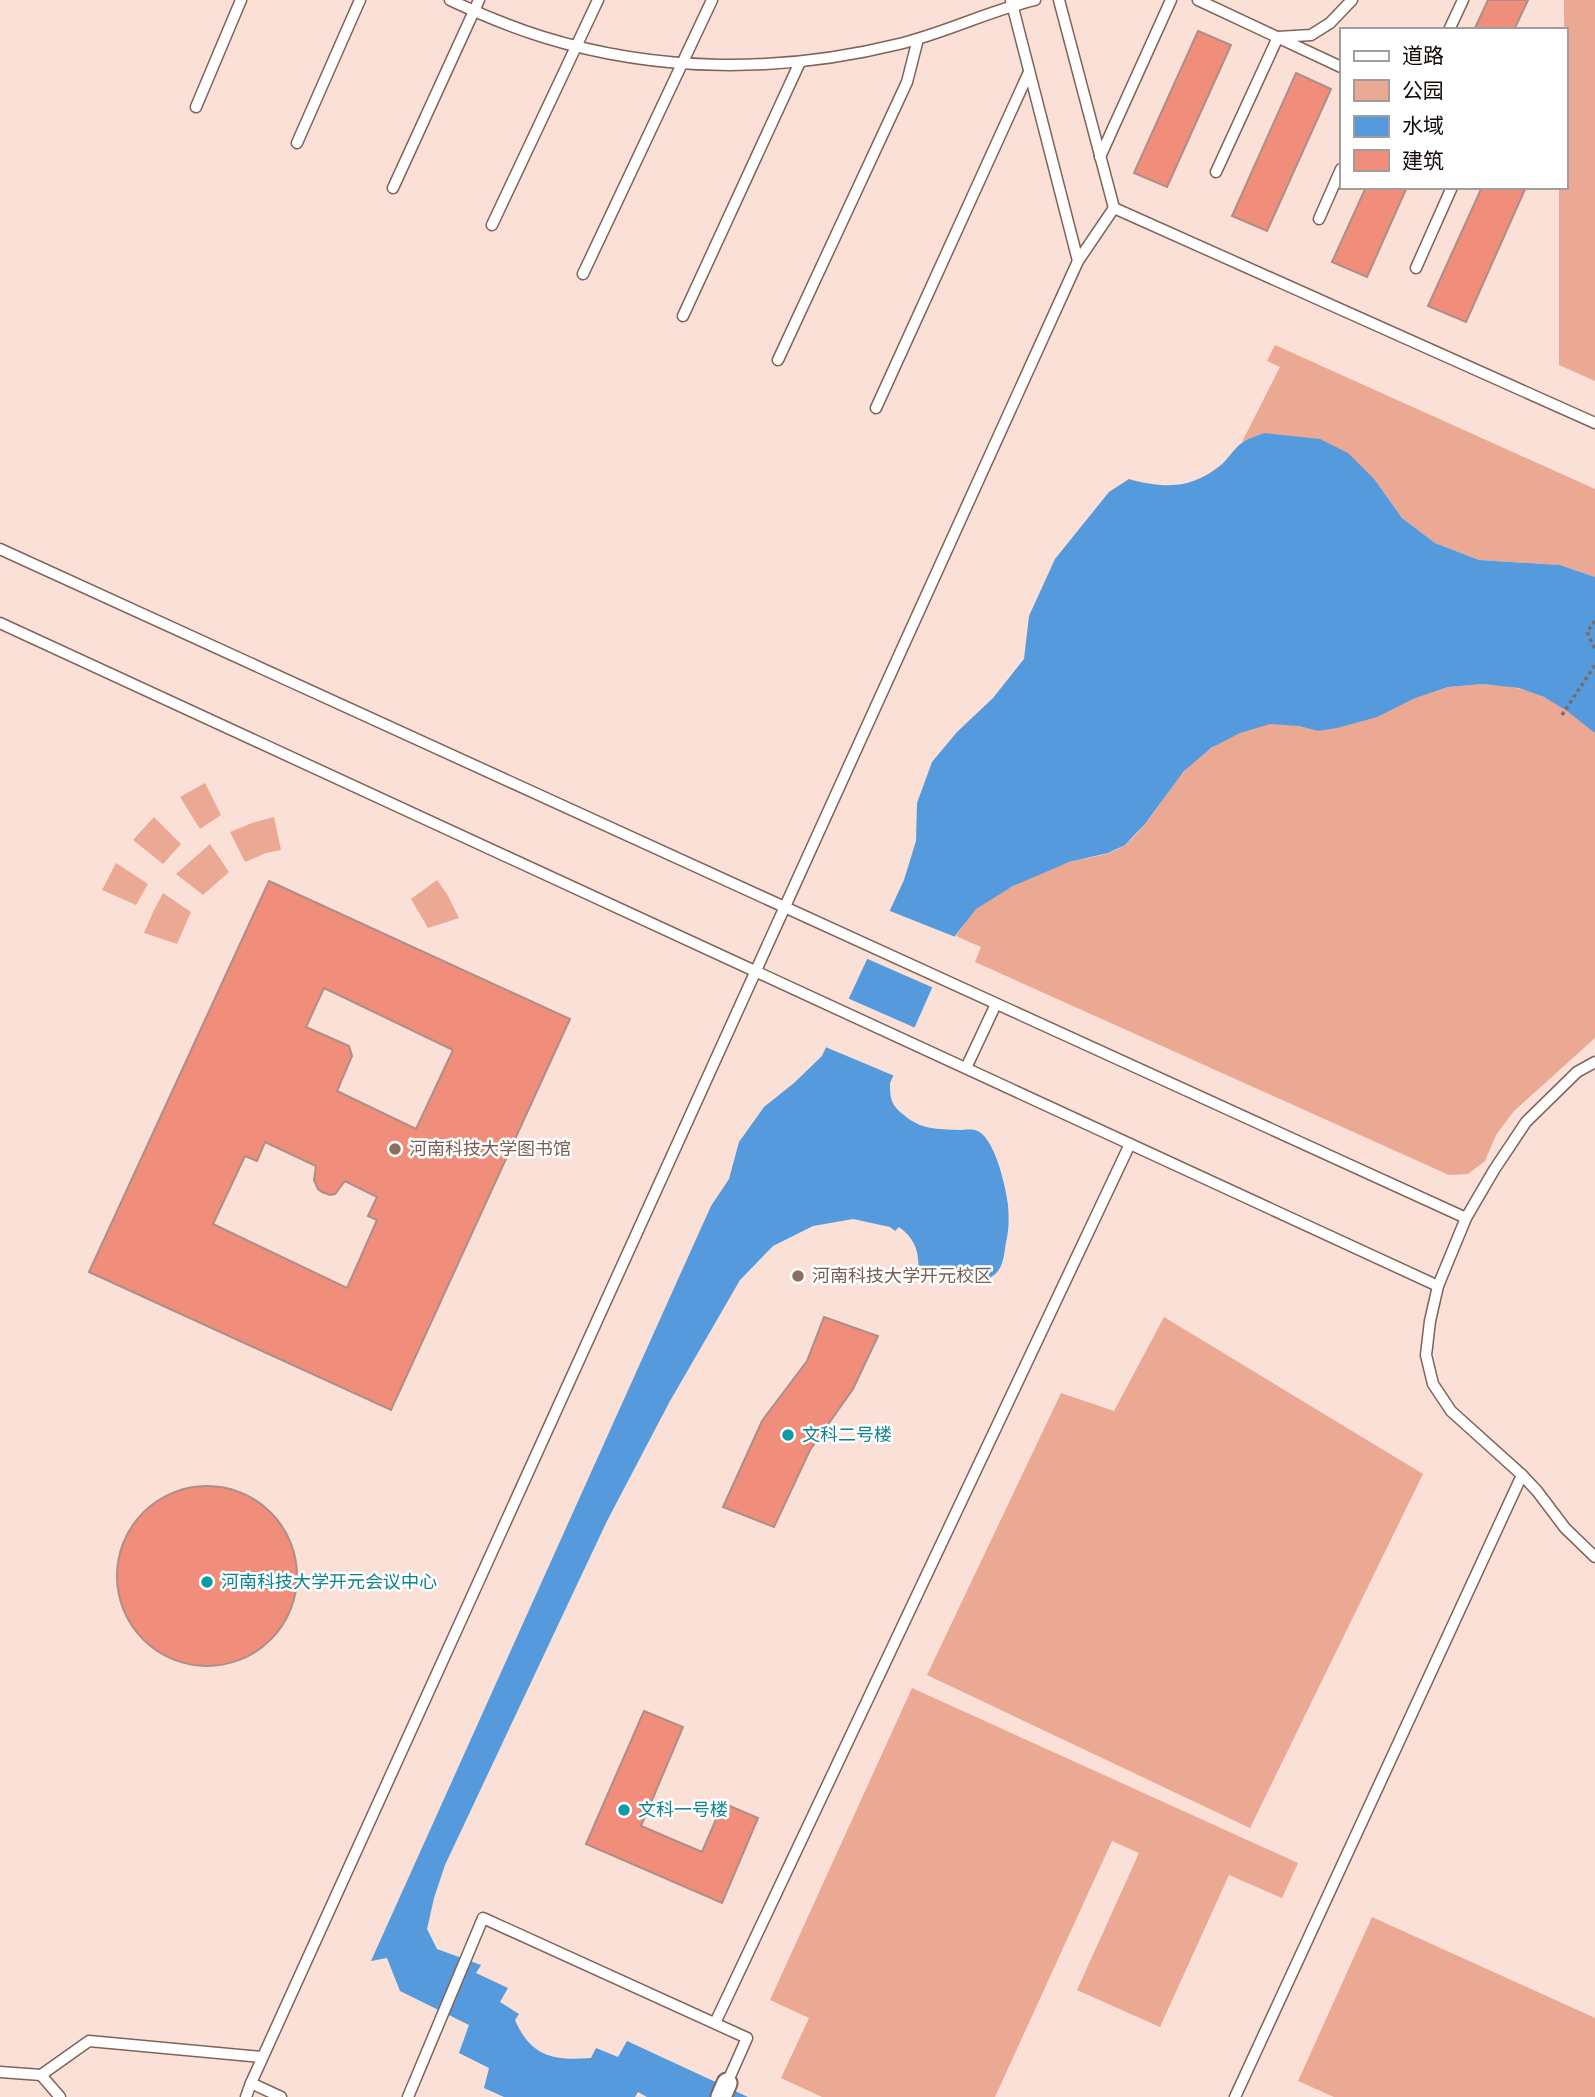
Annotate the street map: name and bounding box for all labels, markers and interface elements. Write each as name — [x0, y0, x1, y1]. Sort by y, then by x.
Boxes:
legend — [1340, 28, 1567, 189]
text: 道路 — [1402, 43, 1444, 68]
text: 公园 — [1402, 78, 1444, 103]
text: 水域 — [1402, 113, 1444, 138]
text: 建筑 — [1402, 148, 1444, 173]
place label: 河南科技大学图书馆 — [409, 1138, 571, 1159]
marker: 河南科技大学图书馆 — [387, 1141, 403, 1157]
place label: 河南科技大学开元校区 — [812, 1265, 992, 1286]
marker: 河南科技大学开元校区 — [790, 1268, 806, 1284]
place label: 文科二号楼 — [802, 1424, 892, 1445]
marker: 文科二号楼 — [780, 1427, 796, 1443]
place label: 河南科技大学开元会议中心 — [221, 1571, 437, 1592]
marker: 河南科技大学开元会议中心 — [199, 1574, 215, 1590]
place label: 文科一号楼 — [638, 1799, 728, 1820]
marker: 文科一号楼 — [616, 1802, 632, 1818]

